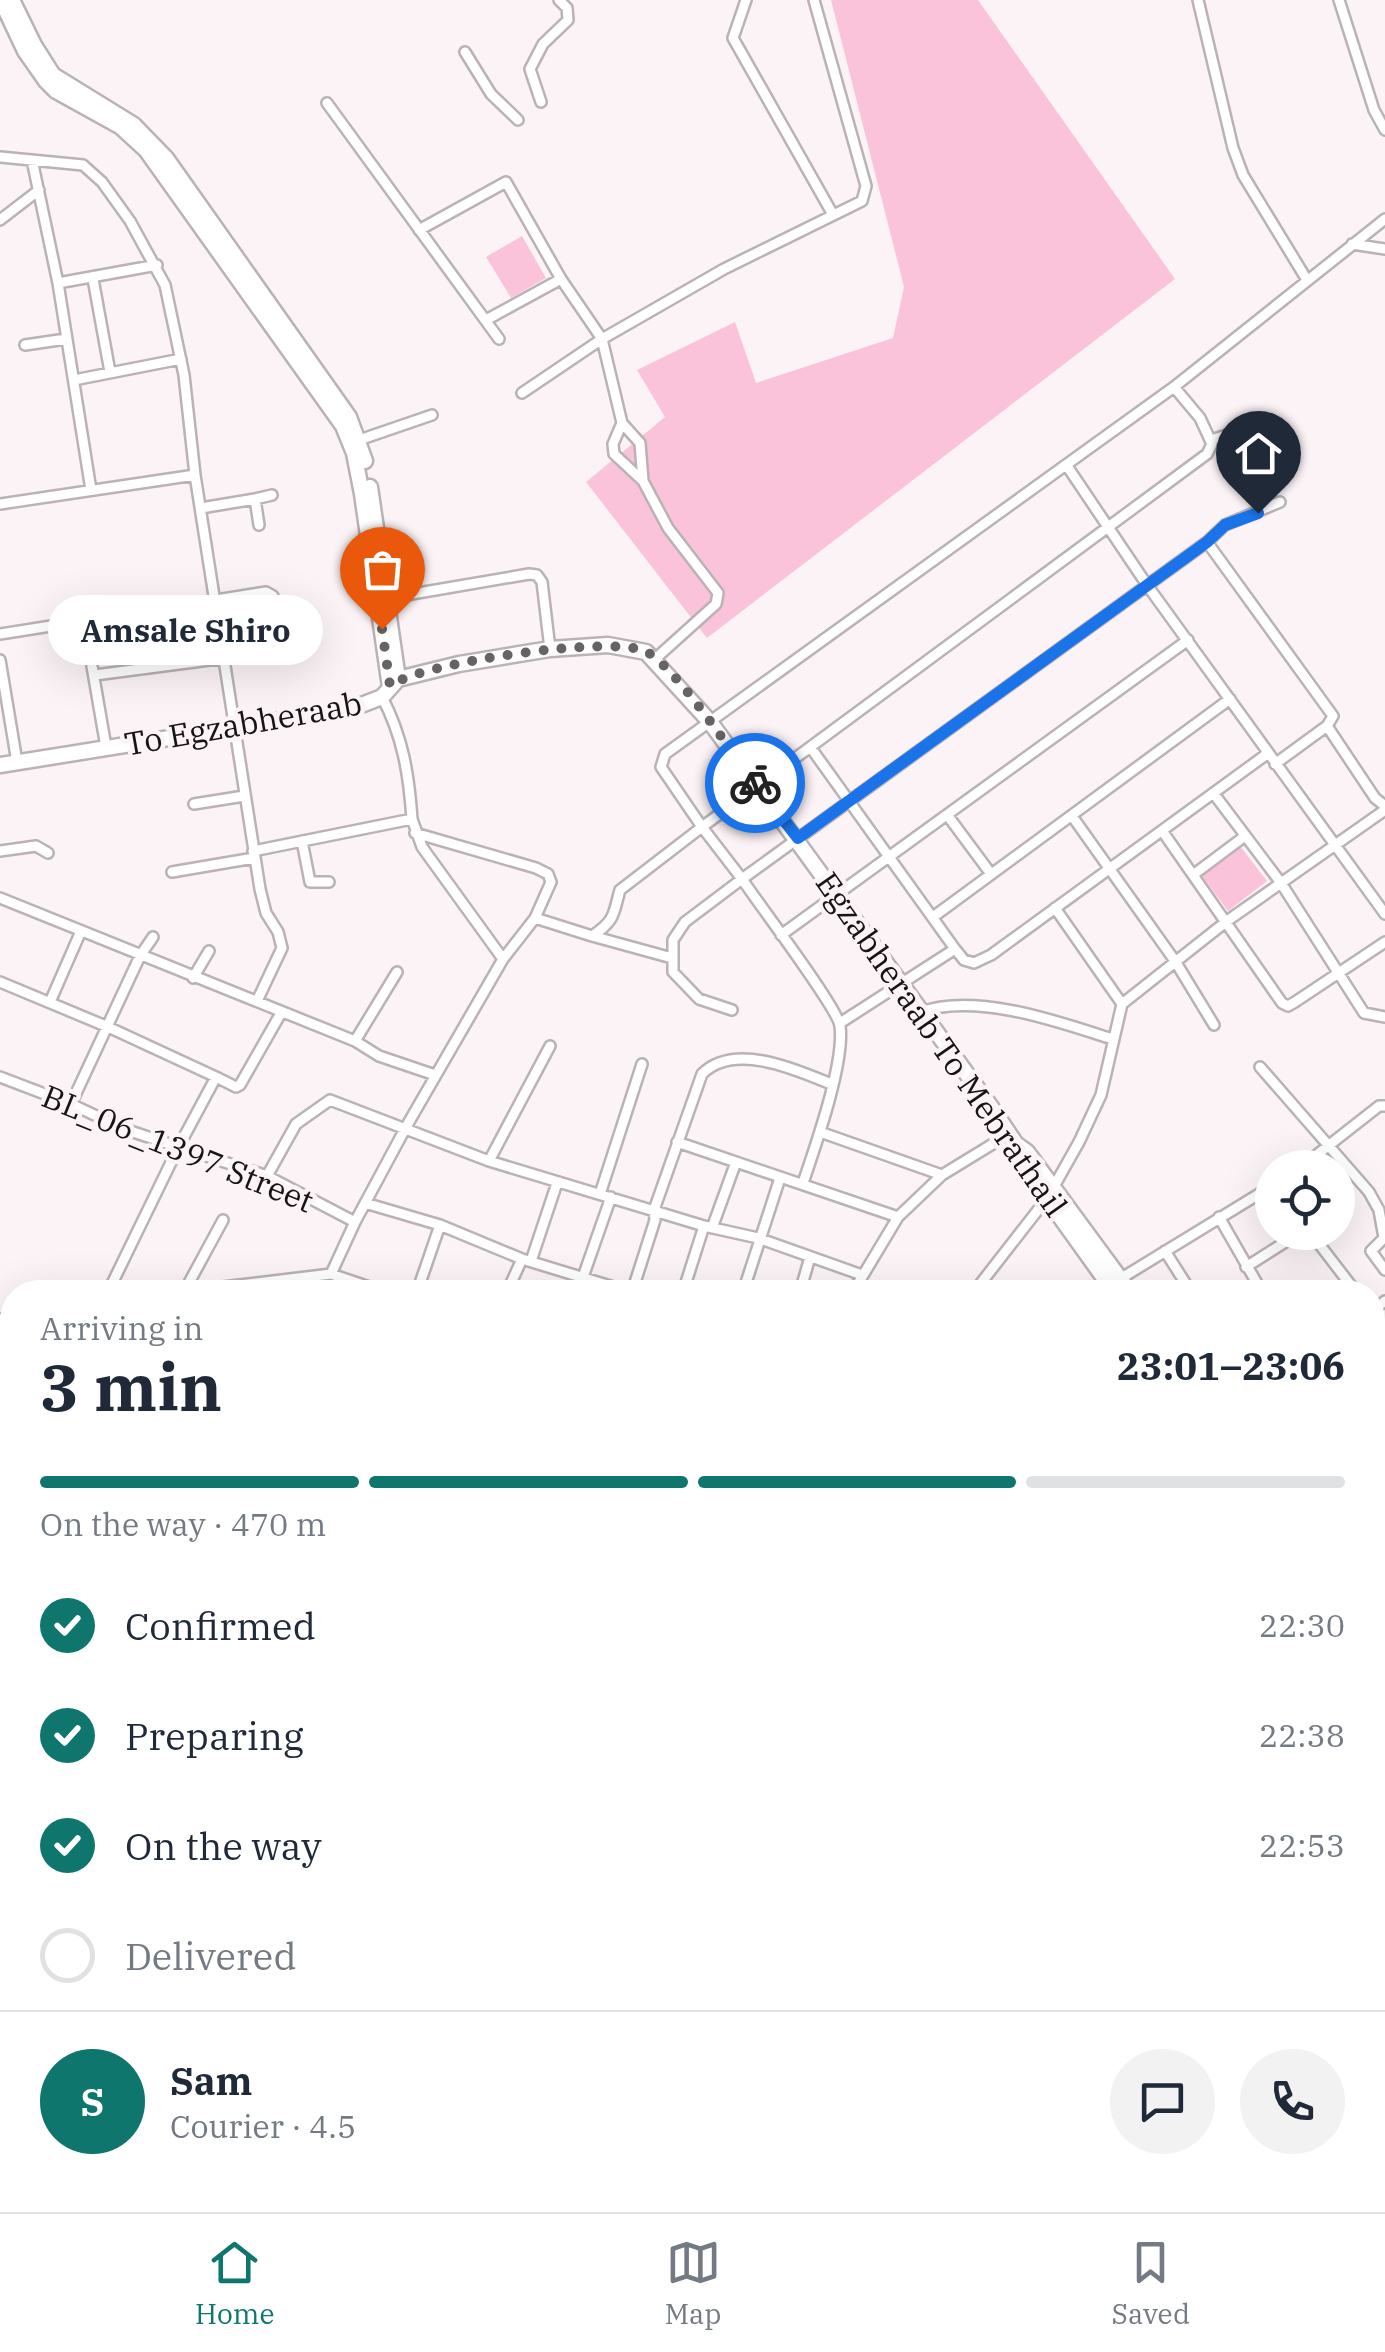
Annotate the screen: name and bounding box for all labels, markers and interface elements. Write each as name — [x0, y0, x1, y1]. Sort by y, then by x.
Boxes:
pin — [1216, 411, 1301, 514]
icon: home — [1231, 426, 1286, 481]
pin — [340, 527, 425, 630]
icon: bag — [355, 542, 410, 597]
callout: Amsale Shiro — [47, 594, 322, 664]
text: Amsale Shiro — [80, 609, 291, 651]
street label: To Egzabheraab — [121, 681, 365, 765]
courier — [705, 733, 805, 833]
icon: bike — [728, 756, 783, 811]
street label: Egzabheraab To Mebrathail — [807, 863, 1077, 1225]
street label: BL_06_1397 Street — [36, 1074, 320, 1222]
map controls — [1255, 1150, 1355, 1250]
button: locate — [1255, 1150, 1355, 1250]
text: Arriving in — [40, 1307, 203, 1349]
text: 23:01–23:06 — [1117, 1341, 1345, 1390]
text: 3 min — [40, 1344, 222, 1429]
text: On the way · 470 m — [40, 1503, 326, 1545]
icon: check — [40, 1598, 95, 1653]
text: Confirmed — [125, 1601, 316, 1650]
text: 22:30 — [1259, 1604, 1345, 1646]
icon: check — [40, 1708, 95, 1763]
text: Preparing — [125, 1711, 304, 1760]
text: 22:38 — [1259, 1714, 1345, 1756]
icon: check — [40, 1818, 95, 1873]
text: On the way — [125, 1821, 322, 1870]
text: 22:53 — [1259, 1824, 1345, 1866]
text: Delivered — [125, 1931, 297, 1980]
button: chat — [1110, 2049, 1215, 2154]
button: phone — [1240, 2049, 1345, 2154]
text: Sam — [170, 2056, 253, 2105]
text: S — [81, 2077, 104, 2126]
text: Courier · 4.5 — [170, 2105, 356, 2147]
tab: Home — [195, 2235, 275, 2332]
tab: Map — [665, 2235, 722, 2332]
tab: Saved — [1112, 2235, 1190, 2332]

